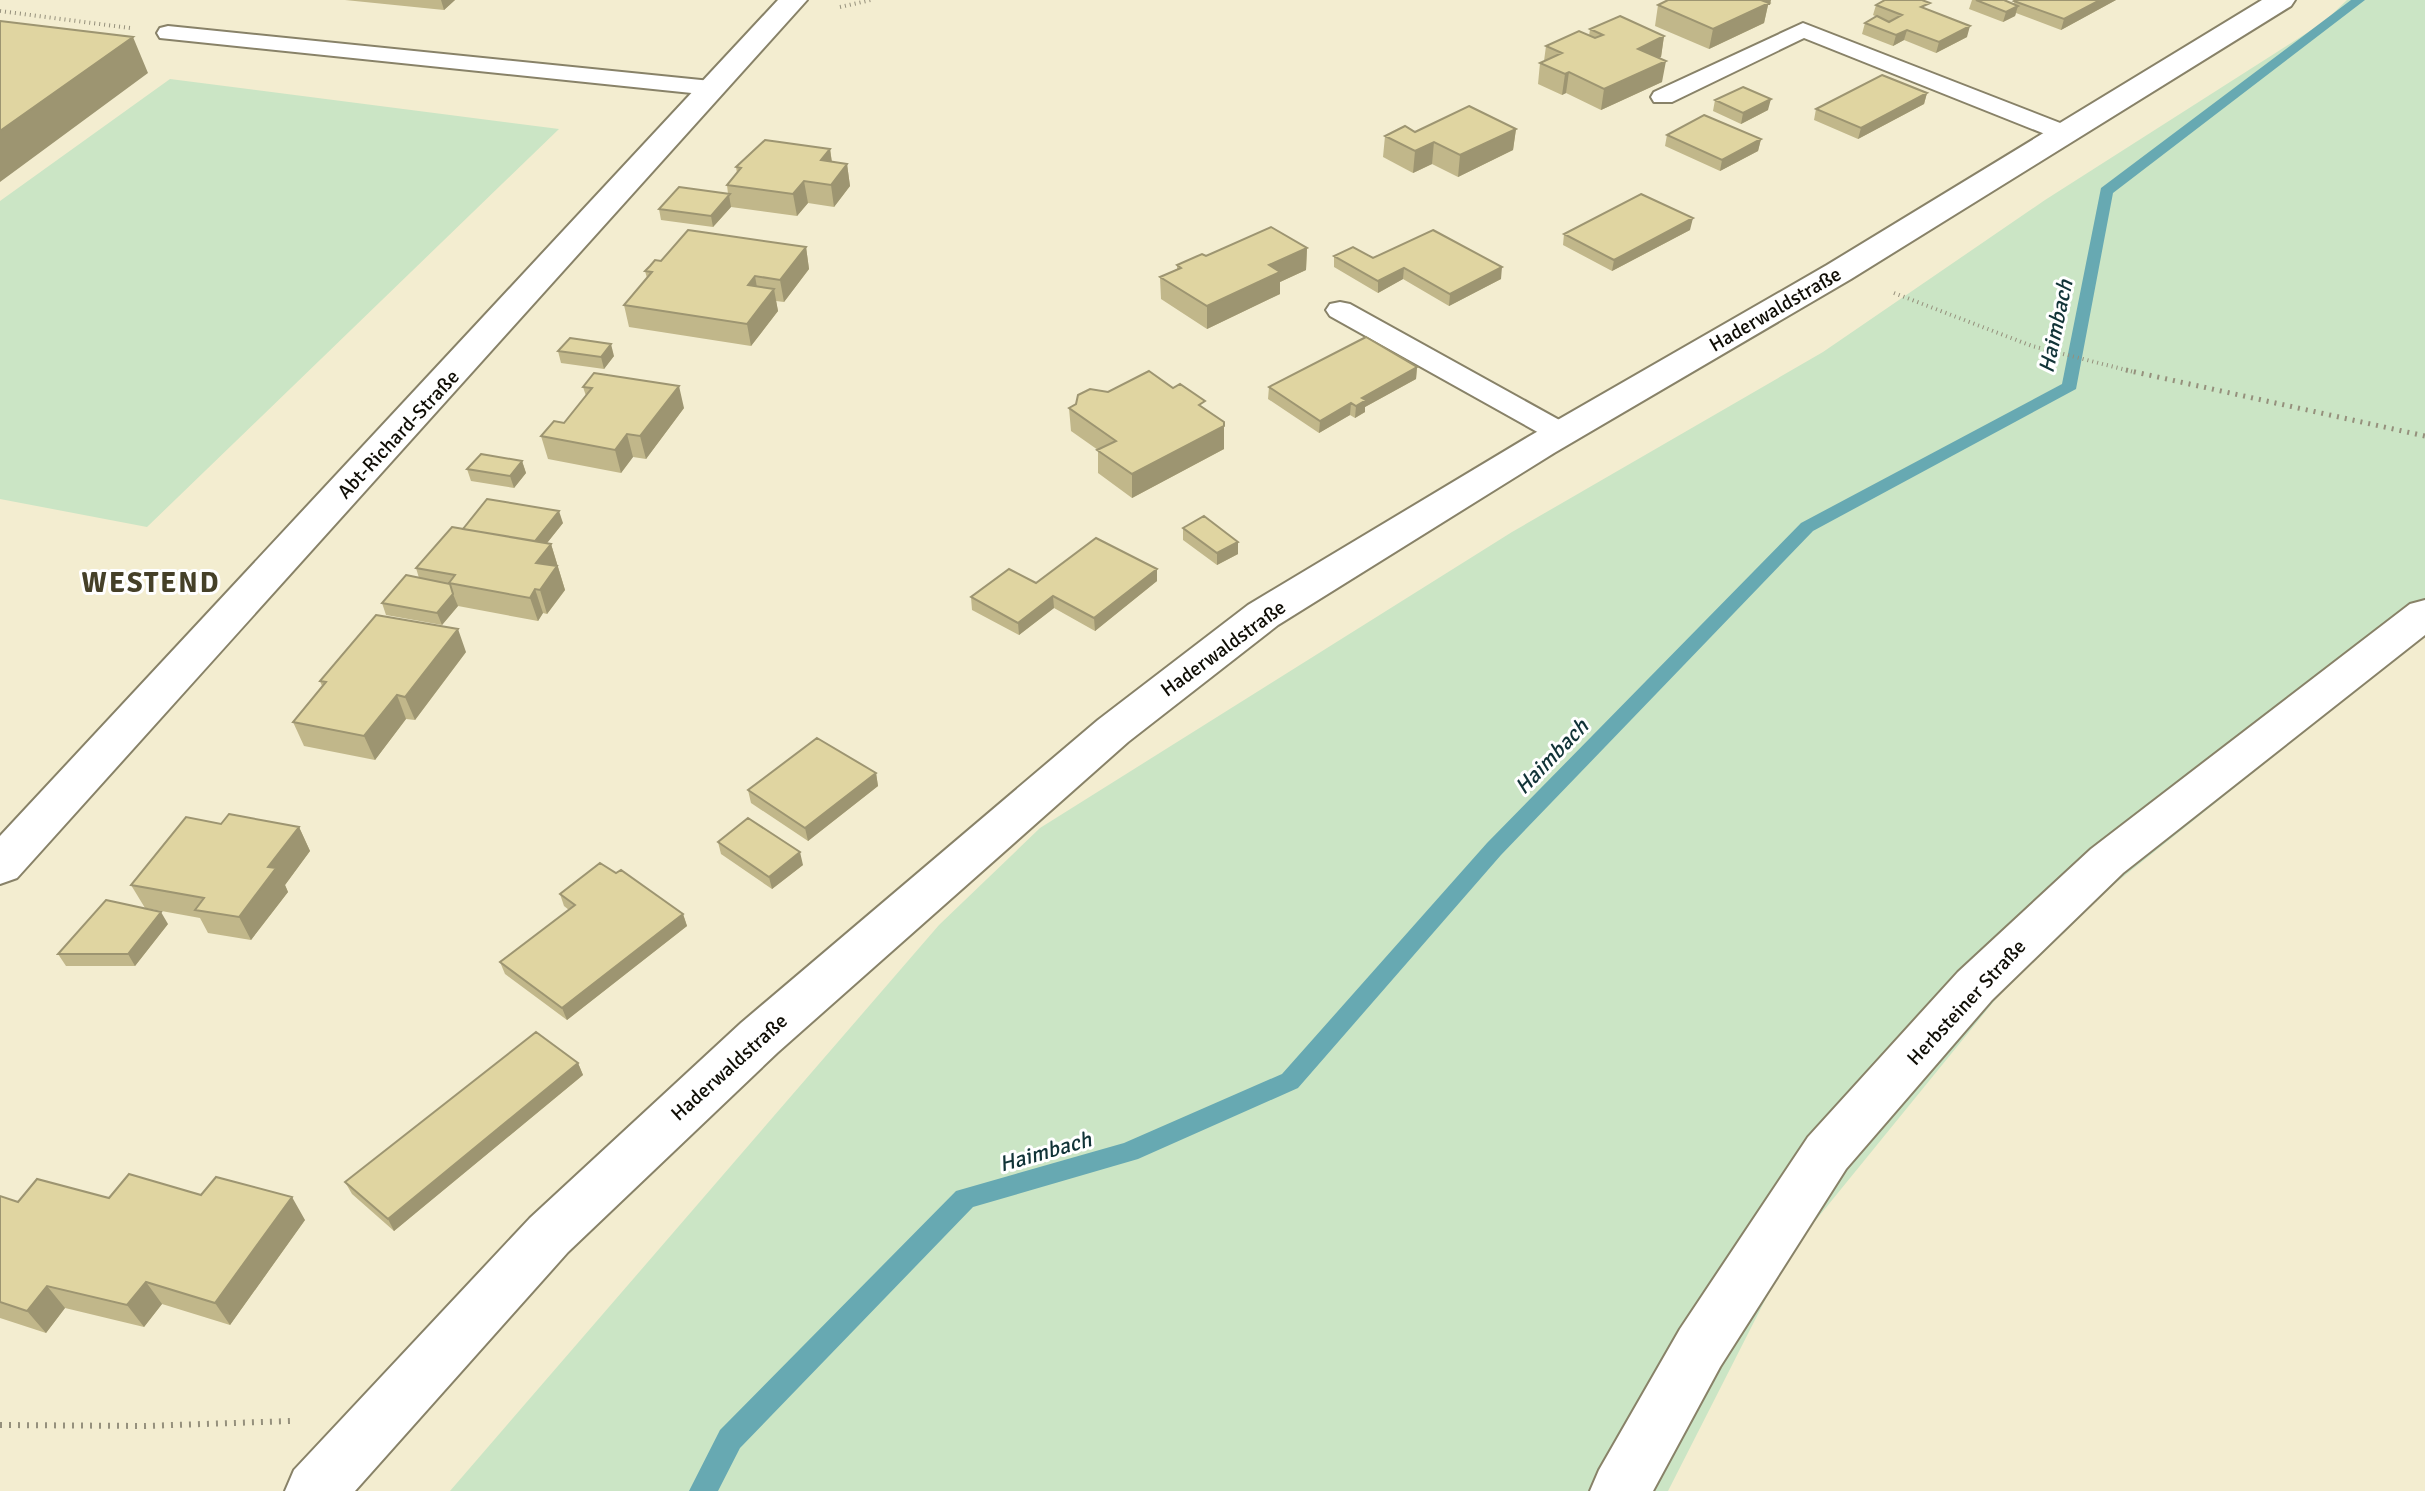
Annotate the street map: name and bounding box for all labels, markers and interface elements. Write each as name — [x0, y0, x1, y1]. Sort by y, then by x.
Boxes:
street label: Haderwaldstraße — [1705, 262, 1846, 357]
water label: Haimbach — [2032, 276, 2079, 375]
street label: Abt-Richard-Straße — [332, 365, 465, 504]
district label: WESTEND — [82, 566, 220, 600]
street label: Haderwaldstraße — [1156, 595, 1291, 702]
water label: Haimbach — [1509, 712, 1595, 800]
street label: Herbsteiner Straße — [1902, 934, 2031, 1071]
street label: Haderwaldstraße — [666, 1008, 793, 1126]
water label: Haimbach — [996, 1125, 1095, 1177]

